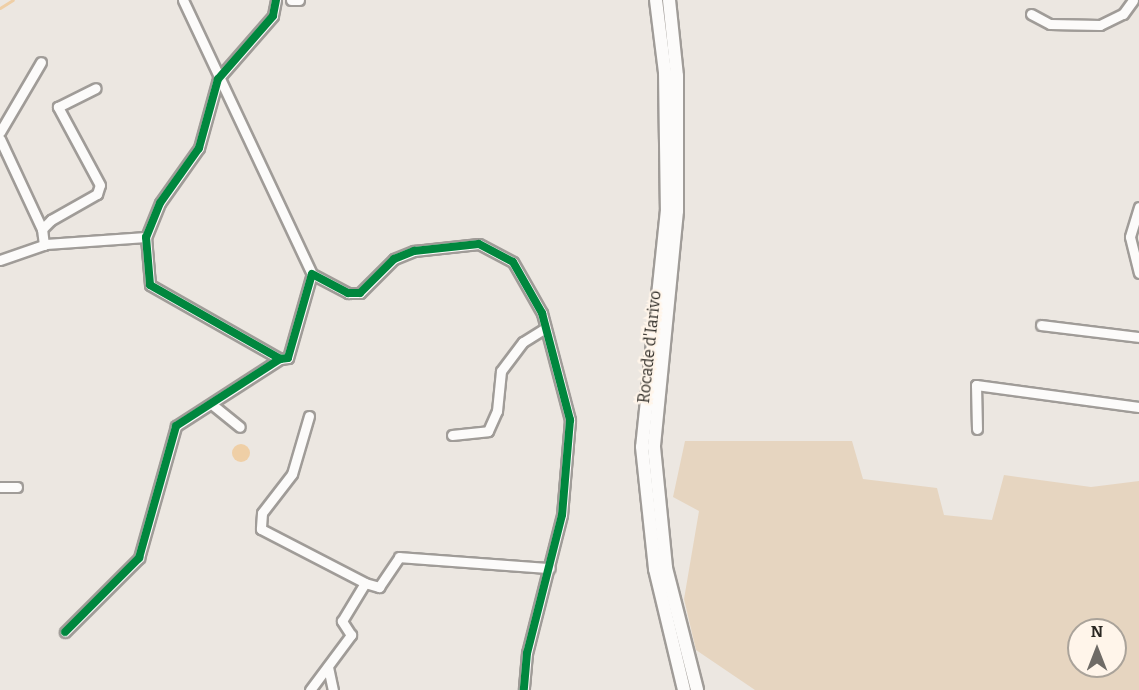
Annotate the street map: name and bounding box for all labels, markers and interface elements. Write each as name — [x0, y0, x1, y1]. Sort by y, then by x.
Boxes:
street label: Rocade d'Iarivo — [635, 290, 665, 404]
north arrow — [1067, 618, 1127, 678]
text: N — [1091, 622, 1103, 641]

